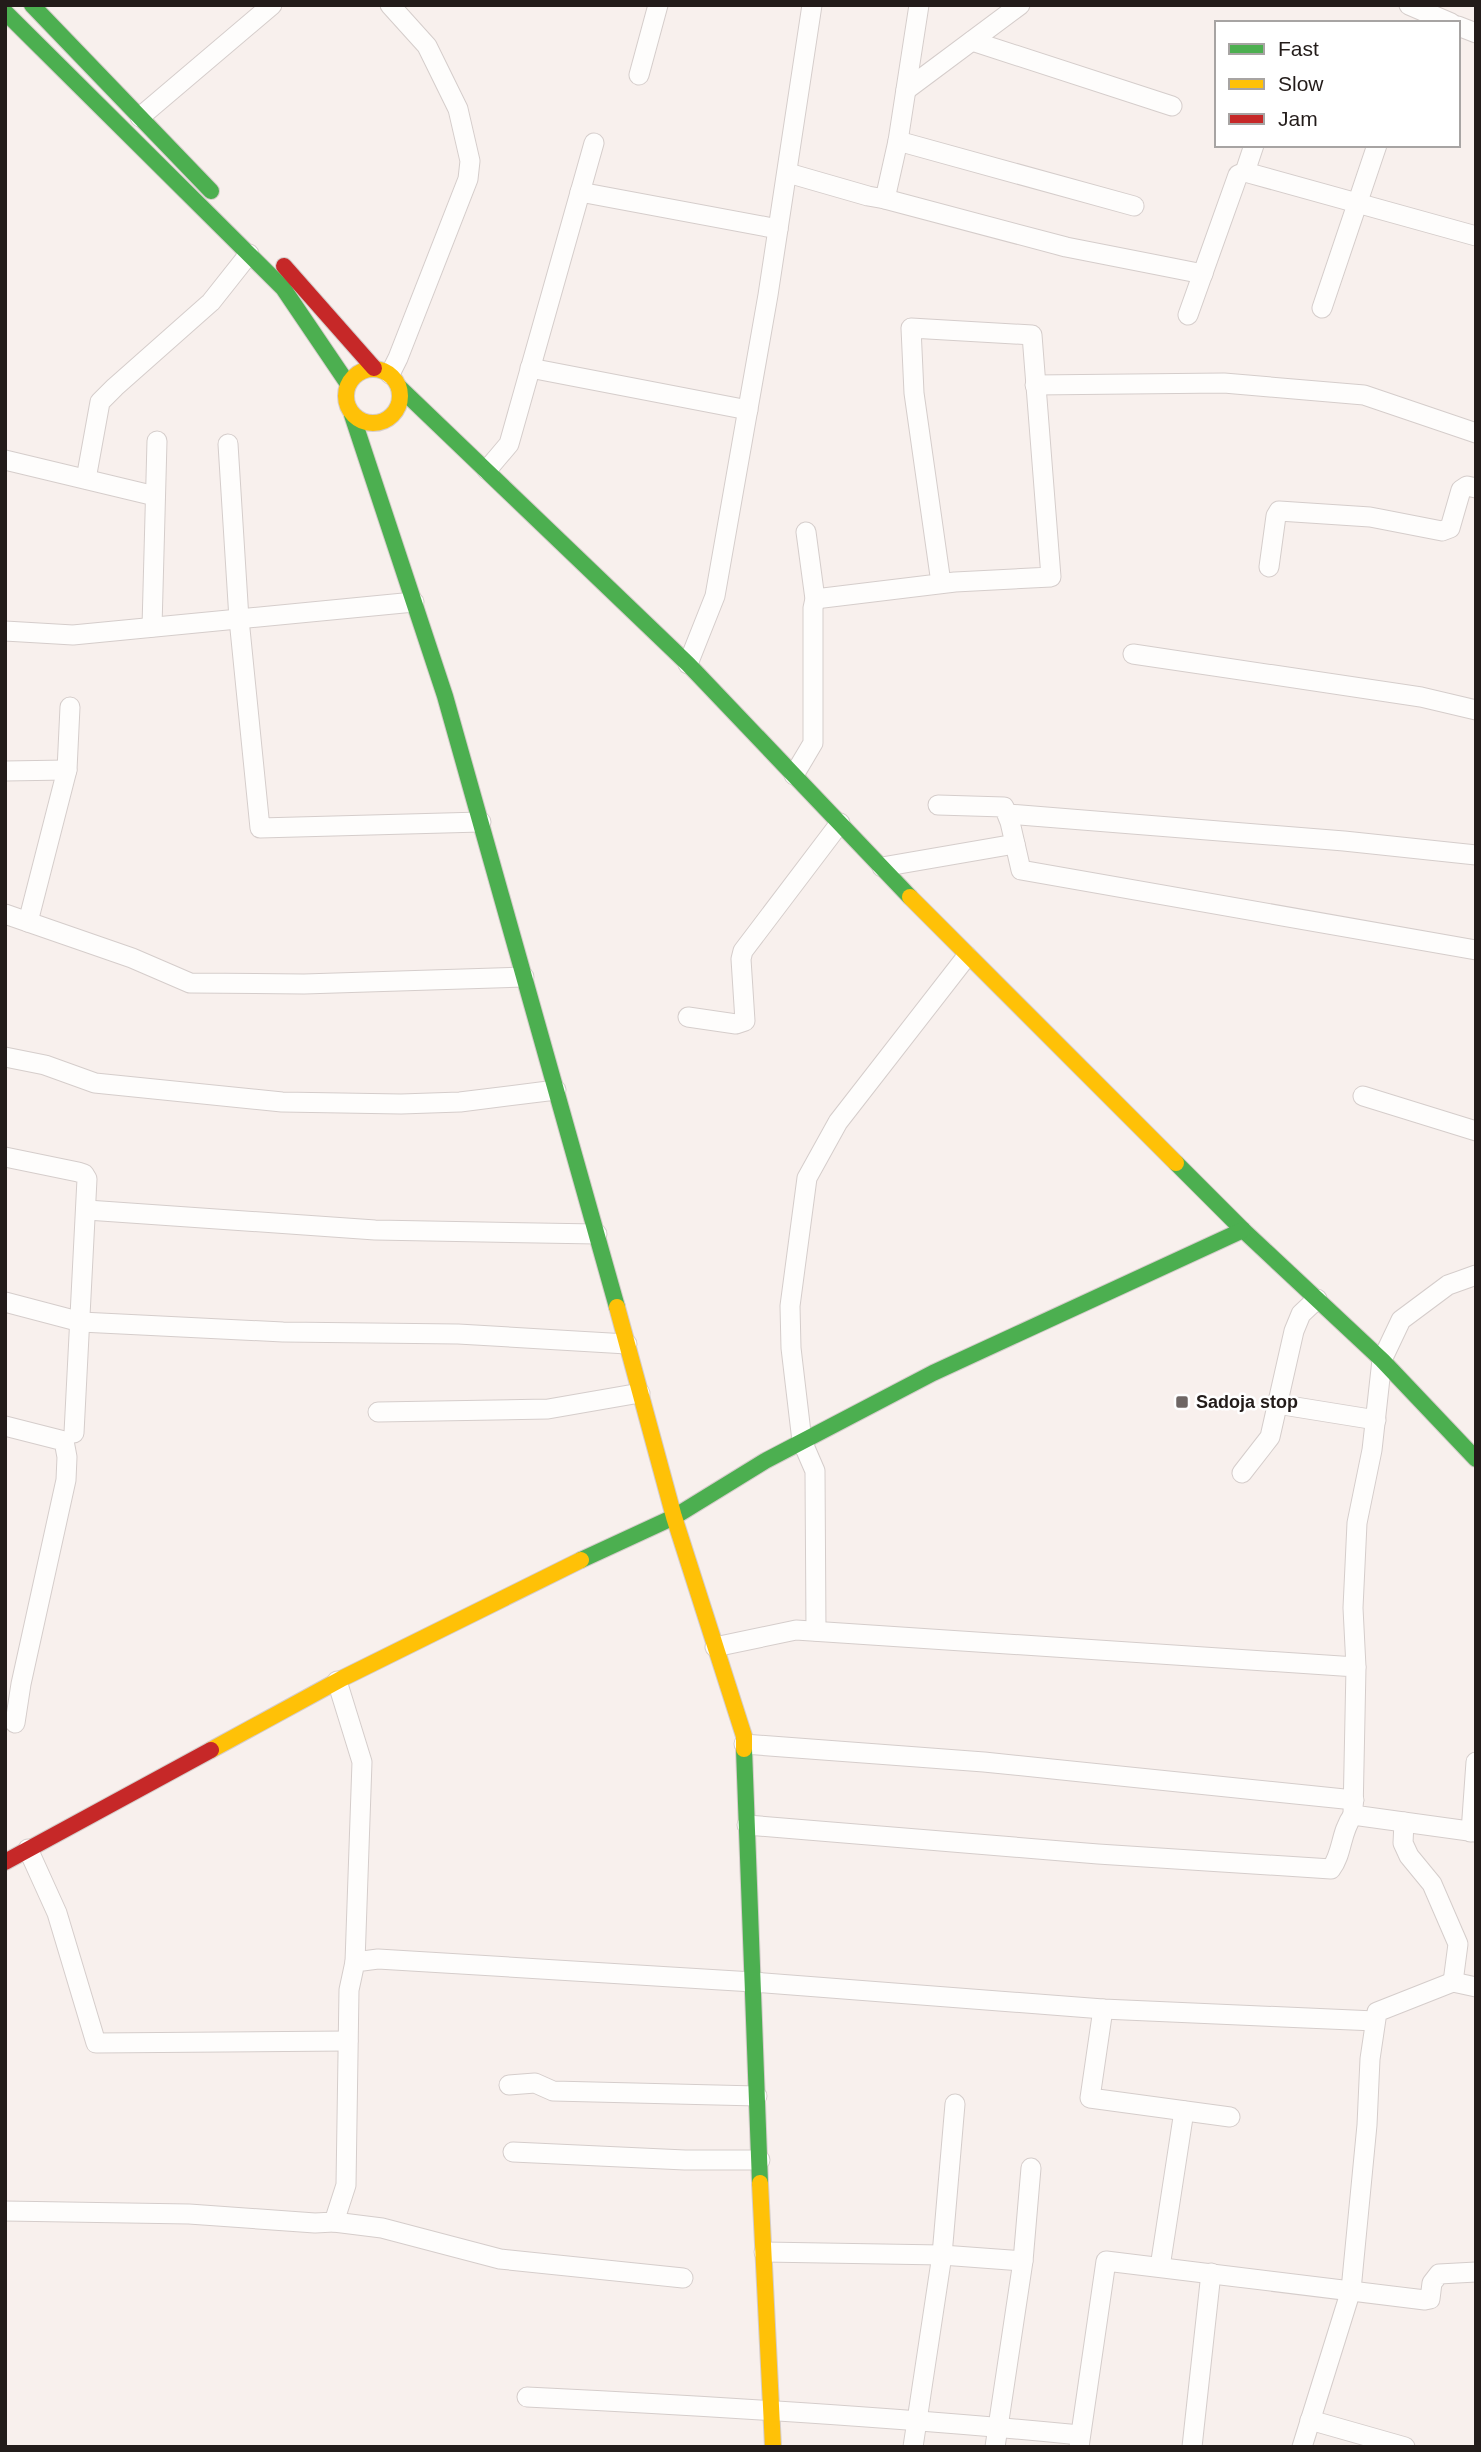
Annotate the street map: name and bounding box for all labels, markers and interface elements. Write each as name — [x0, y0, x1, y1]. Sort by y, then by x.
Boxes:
legend — [1215, 21, 1460, 147]
text: Fast — [1278, 37, 1319, 60]
text: Slow — [1278, 72, 1324, 95]
text: Jam — [1278, 107, 1318, 130]
place label: Sadoja stop — [1196, 1392, 1298, 1412]
marker: Sadoja stop — [1174, 1394, 1190, 1410]

